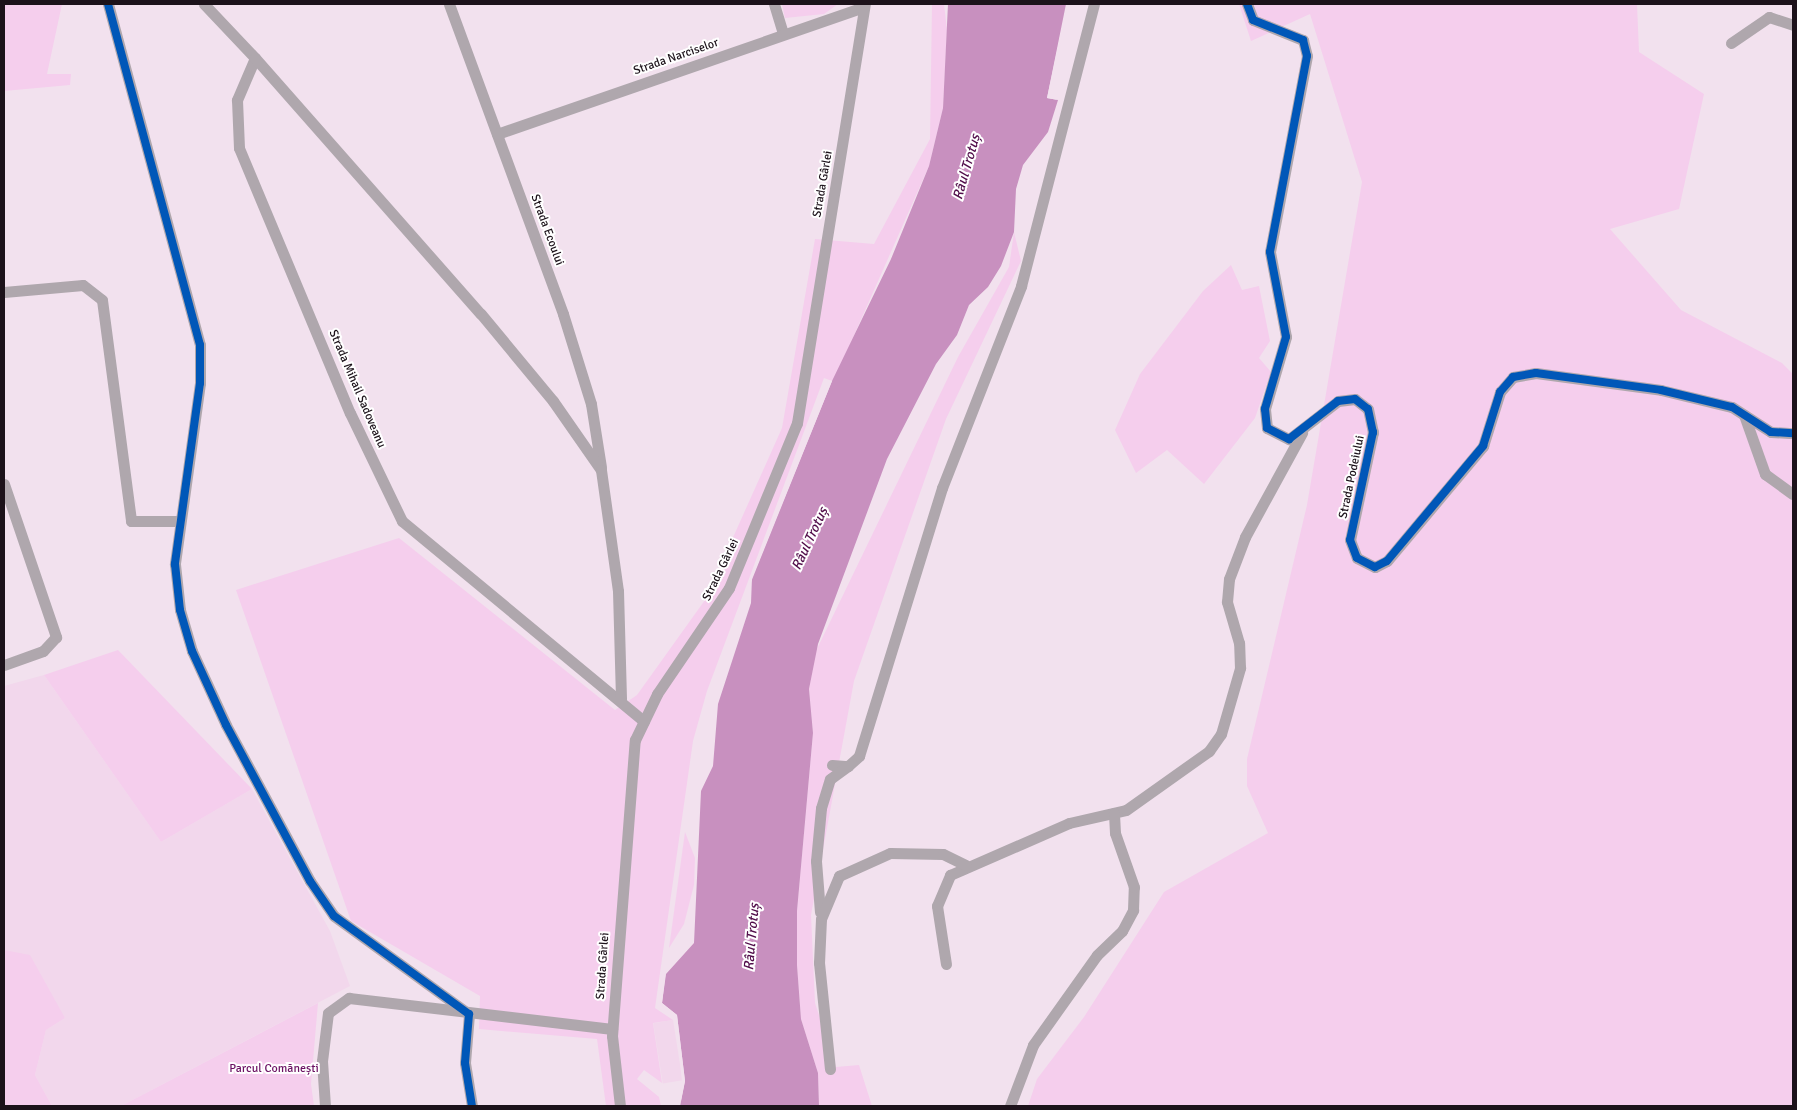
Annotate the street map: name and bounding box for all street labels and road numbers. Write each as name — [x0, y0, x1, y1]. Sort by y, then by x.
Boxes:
street label: Strada Narciselor — [632, 36, 720, 78]
street label: Strada Gârlei — [810, 150, 836, 218]
street label: Strada Ecoului — [527, 193, 567, 267]
street label: Strada Mihail Sadoveanu — [326, 328, 388, 450]
street label: Strada Podeiului — [1336, 434, 1368, 520]
street label: Strada Gârlei — [700, 537, 742, 603]
street label: Strada Gârlei — [593, 932, 613, 1000]

